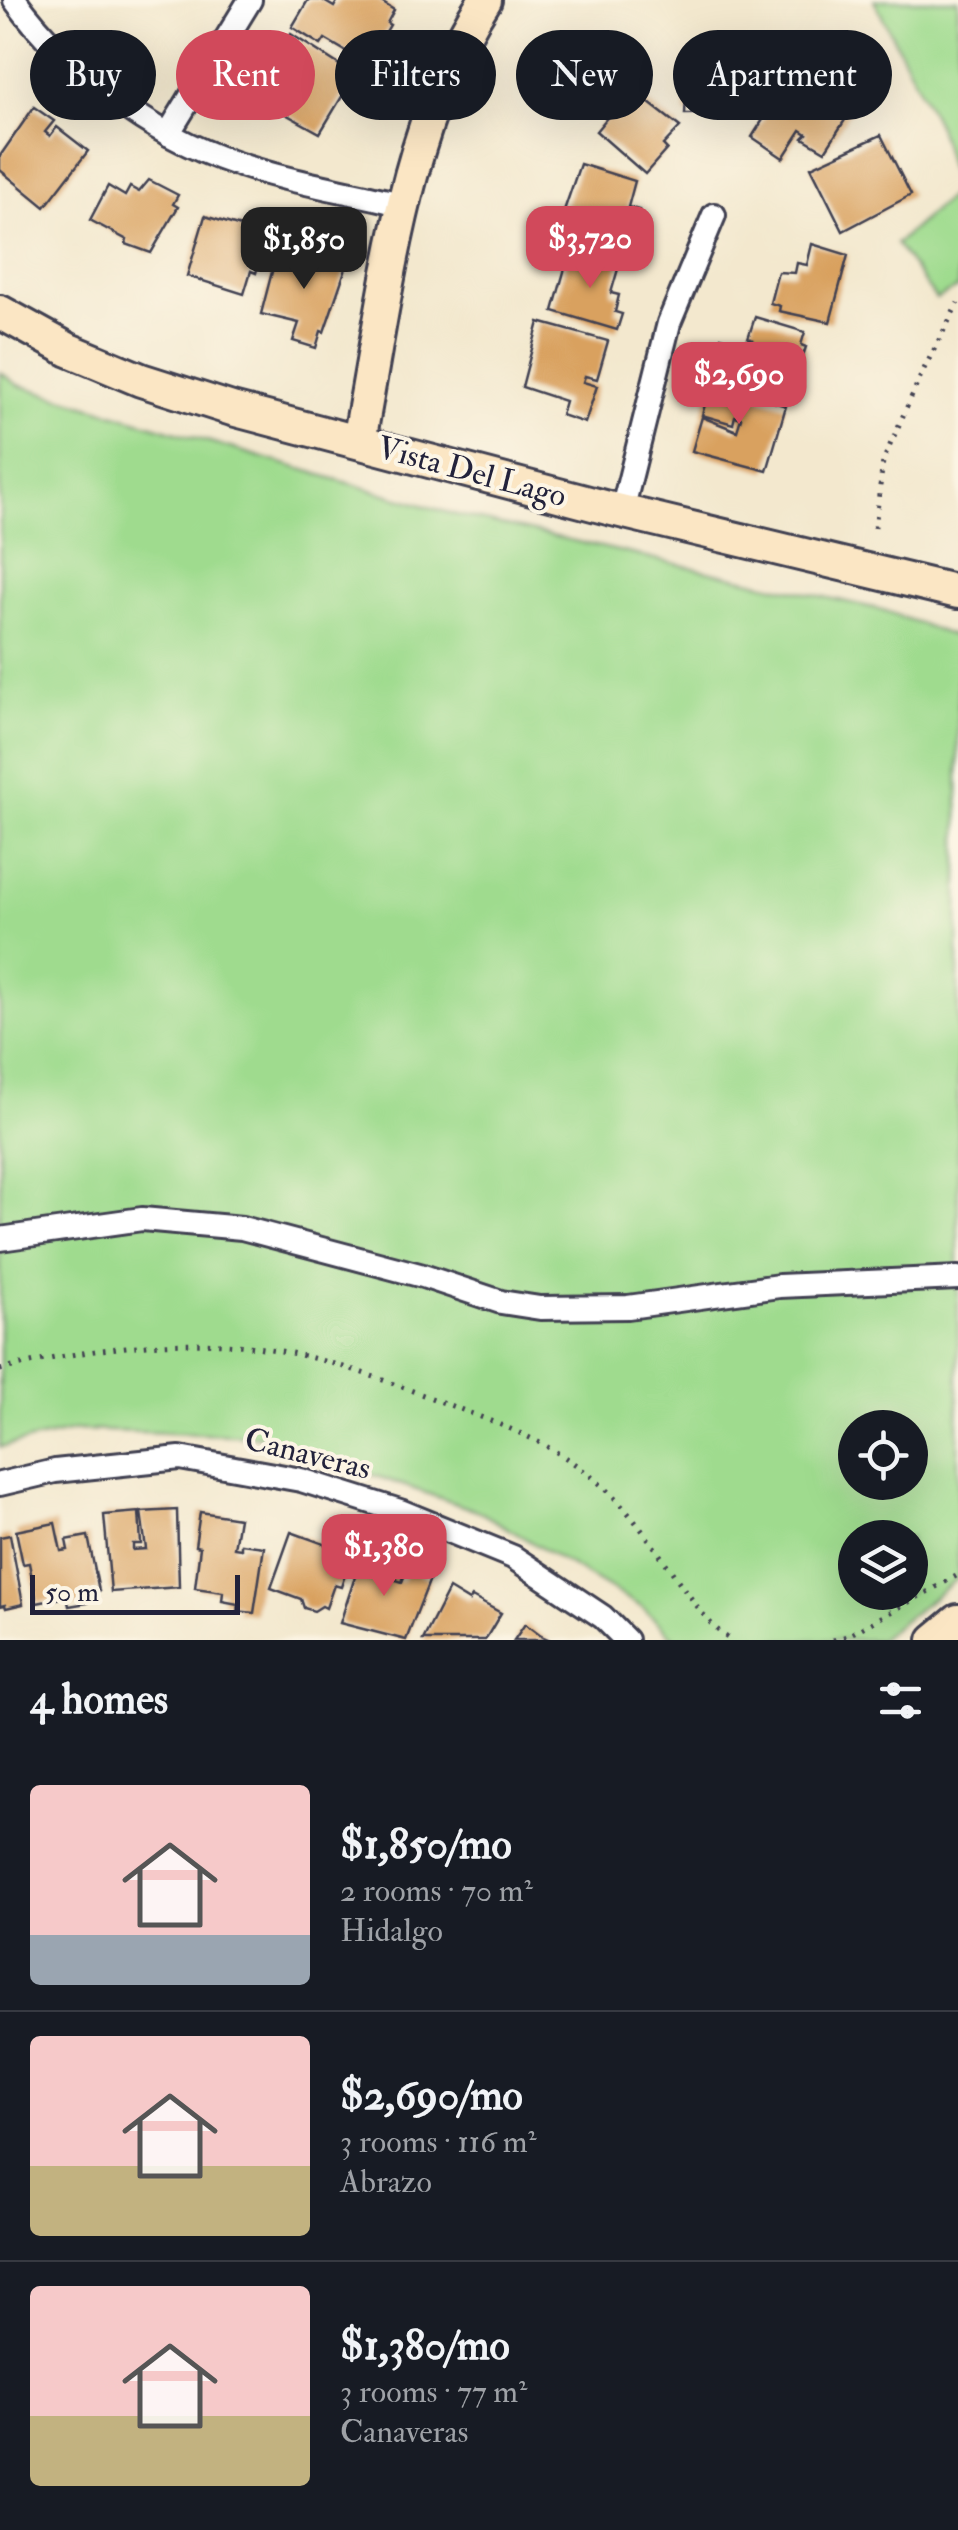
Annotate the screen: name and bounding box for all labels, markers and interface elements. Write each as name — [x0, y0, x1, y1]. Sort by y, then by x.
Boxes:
chip: Buy — [30, 30, 156, 120]
chip: Rent — [176, 30, 315, 120]
chip: Filters — [335, 30, 496, 120]
chip: New — [516, 30, 653, 120]
chip: Apartment — [673, 30, 892, 120]
pin: $3,720 — [509, 206, 671, 291]
pin: $1,850 — [223, 207, 385, 292]
text: $3,720 — [548, 218, 632, 258]
text: $1,850 — [263, 219, 345, 259]
pin: $2,690 — [658, 342, 820, 427]
text: $2,690 — [694, 354, 784, 394]
street label: Vista Del Lago — [373, 428, 571, 516]
map controls — [838, 1410, 928, 1610]
button: locate — [838, 1410, 928, 1500]
street label: Canaveras — [241, 1419, 375, 1489]
pin: $1,380 — [303, 1514, 465, 1599]
button: layers — [838, 1520, 928, 1610]
text: $1,380 — [344, 1526, 424, 1566]
scale bar — [30, 1570, 240, 1614]
text: 50 m — [45, 1575, 99, 1610]
icon: filters — [873, 1673, 928, 1728]
text: 4 homes — [30, 1674, 168, 1726]
text: $1,850/mo — [340, 1819, 512, 1871]
icon: home — [110, 1825, 230, 1945]
text: 2 rooms · 70 m² — [340, 1871, 533, 1911]
text: Hidalgo — [340, 1911, 443, 1951]
text: $2,690/mo — [340, 2070, 523, 2122]
icon: home — [110, 2076, 230, 2196]
text: 3 rooms · 116 m² — [340, 2122, 537, 2162]
text: Abrazo — [340, 2162, 432, 2202]
text: $1,380/mo — [340, 2320, 510, 2372]
icon: home — [110, 2326, 230, 2446]
text: 3 rooms · 77 m² — [340, 2372, 527, 2412]
text: Canaveras — [340, 2412, 469, 2452]

